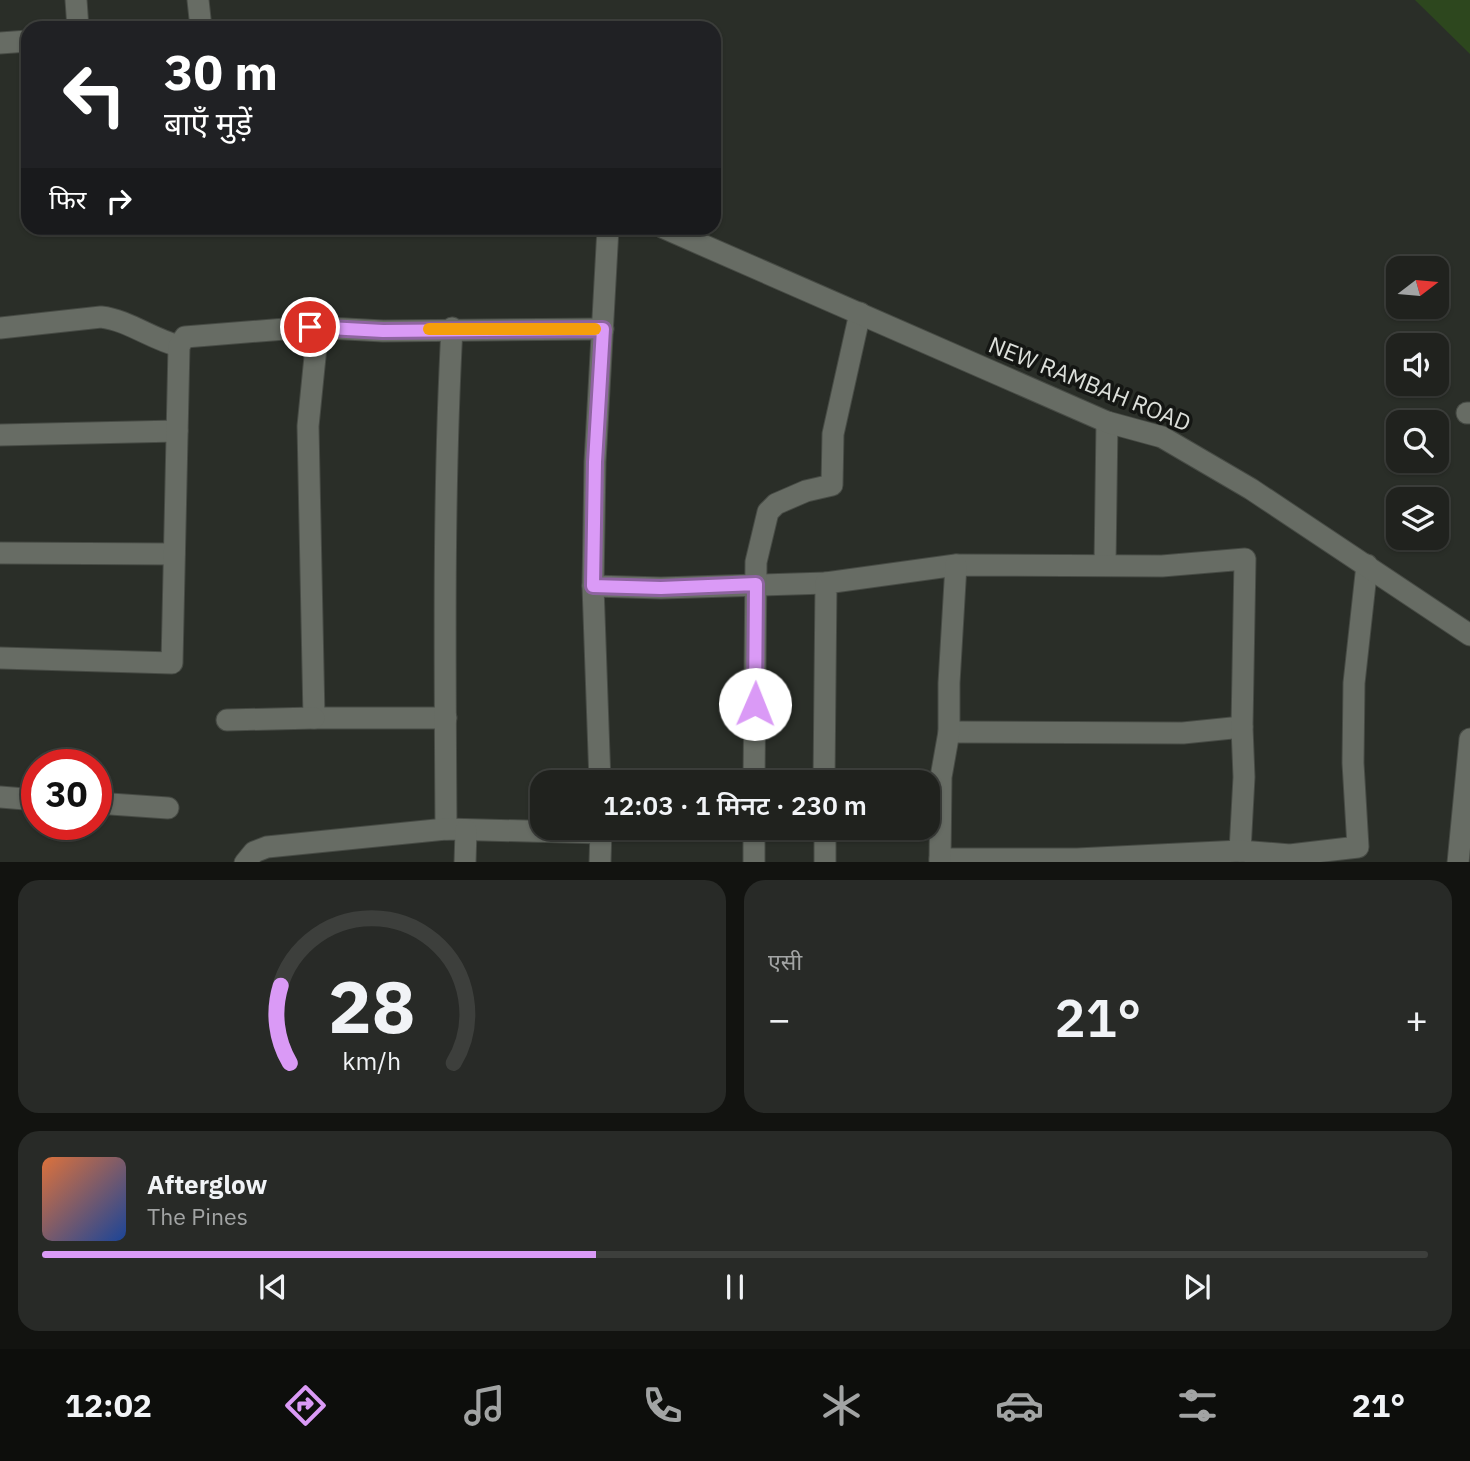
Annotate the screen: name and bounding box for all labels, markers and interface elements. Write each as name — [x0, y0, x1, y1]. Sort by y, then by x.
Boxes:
text: 30 m — [164, 40, 278, 103]
icon: left — [49, 49, 140, 140]
text: बाएँ मुड़ें — [164, 102, 252, 144]
text: फिर — [49, 182, 86, 216]
icon: right — [100, 182, 138, 220]
north arrow — [1386, 256, 1449, 318]
map controls — [1386, 256, 1449, 550]
pin — [280, 297, 340, 357]
icon: arrive — [291, 308, 329, 346]
street label: NEW RAMBAH ROAD — [984, 329, 1196, 437]
button: sound — [1386, 333, 1449, 396]
button: search — [1386, 410, 1449, 473]
button: layers — [1386, 487, 1449, 550]
position arrow — [718, 667, 792, 741]
speed limit sign: 30 — [21, 749, 112, 840]
text: 12:03 · 1 मिनट · 230 m — [603, 788, 867, 822]
text: एसी — [768, 946, 802, 976]
text: 28 — [328, 958, 416, 1053]
text: 21° — [1055, 984, 1141, 1051]
text: − — [768, 994, 791, 1043]
text: + — [1405, 994, 1428, 1043]
text: km/h — [343, 1043, 401, 1076]
text: Afterglow — [147, 1167, 267, 1201]
text: The Pines — [147, 1201, 248, 1231]
icon: previous — [254, 1268, 292, 1306]
icon: pause — [716, 1268, 754, 1306]
icon: next — [1178, 1268, 1216, 1306]
icon: directions — [281, 1381, 330, 1430]
icon: music — [460, 1381, 509, 1430]
icon: phone — [638, 1381, 687, 1430]
icon: climate — [817, 1381, 866, 1430]
icon: car — [995, 1381, 1044, 1430]
icon: filters — [1173, 1381, 1222, 1430]
text: 12:02 — [65, 1384, 152, 1426]
text: 21° — [1352, 1384, 1405, 1426]

